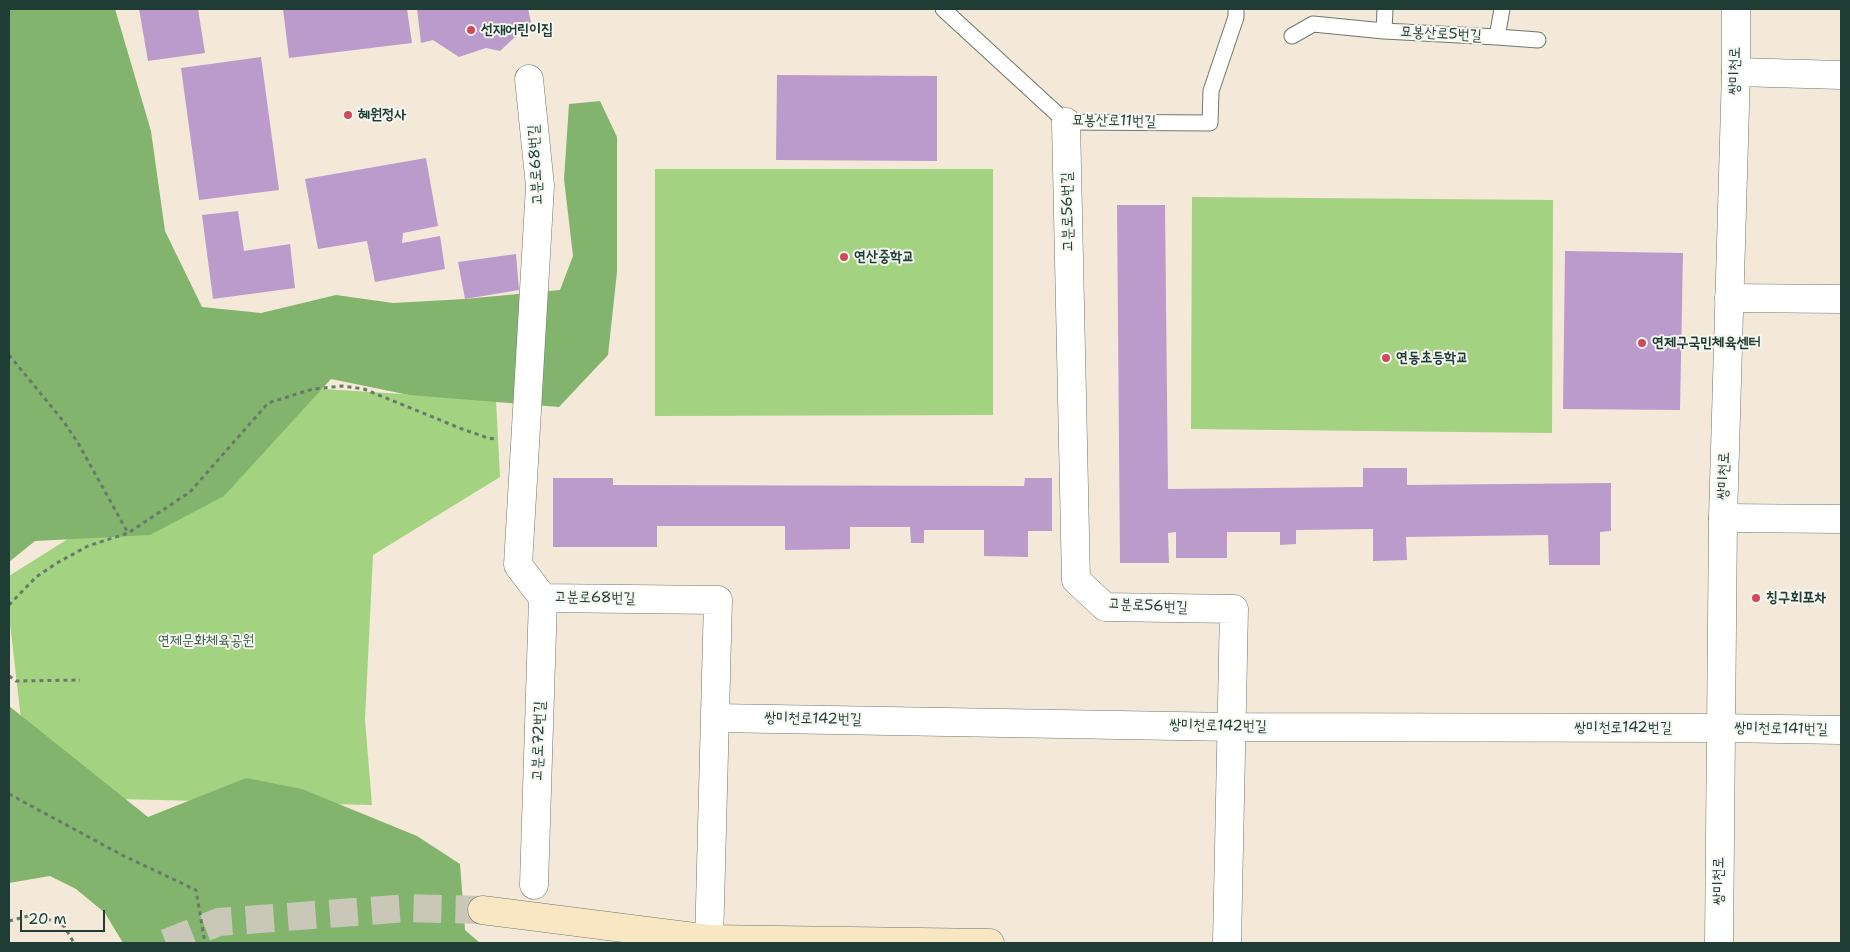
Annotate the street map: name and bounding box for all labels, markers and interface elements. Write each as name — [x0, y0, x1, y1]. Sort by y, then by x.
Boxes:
place label: 선재어린이집 — [481, 21, 553, 39]
street label: 묘봉산로5번길 — [1400, 23, 1482, 45]
marker: 선재어린이집 — [465, 24, 477, 36]
street label: 쌍미천로 — [1726, 47, 1744, 95]
place label: 혜원정사 — [358, 106, 406, 124]
marker: 혜원정사 — [342, 109, 354, 121]
street label: 묘봉산로11번길 — [1072, 111, 1156, 131]
street label: 고분로68번길 — [525, 124, 547, 206]
street label: 고분로56번길 — [1058, 172, 1078, 252]
place label: 연산중학교 — [854, 248, 914, 266]
marker: 연산중학교 — [838, 251, 850, 263]
place label: 연제구국민체육센터 — [1652, 334, 1761, 352]
marker: 연제구국민체육센터 — [1636, 337, 1648, 349]
place label: 연동초등학교 — [1396, 349, 1468, 367]
marker: 연동초등학교 — [1380, 352, 1392, 364]
street label: 쌍미천로 — [1714, 452, 1734, 500]
street label: 고분로68번길 — [554, 588, 636, 608]
place label: 칭구회포차 — [1766, 589, 1826, 607]
marker: 칭구회포차 — [1750, 592, 1762, 604]
street label: 고분로56번길 — [1108, 595, 1188, 617]
park label: 연제문화체육공원 — [158, 632, 254, 650]
street label: 고분로72번길 — [529, 701, 549, 781]
street label: 쌍미천로142번길 — [764, 709, 862, 729]
street label: 쌍미천로142번길 — [1169, 716, 1267, 736]
street label: 쌍미천로142번길 — [1574, 719, 1672, 737]
street label: 쌍미천로141번길 — [1734, 719, 1828, 739]
street label: 쌍미천로 — [1710, 857, 1728, 905]
scale bar — [22, 900, 108, 932]
text: 20 m — [28, 909, 67, 929]

